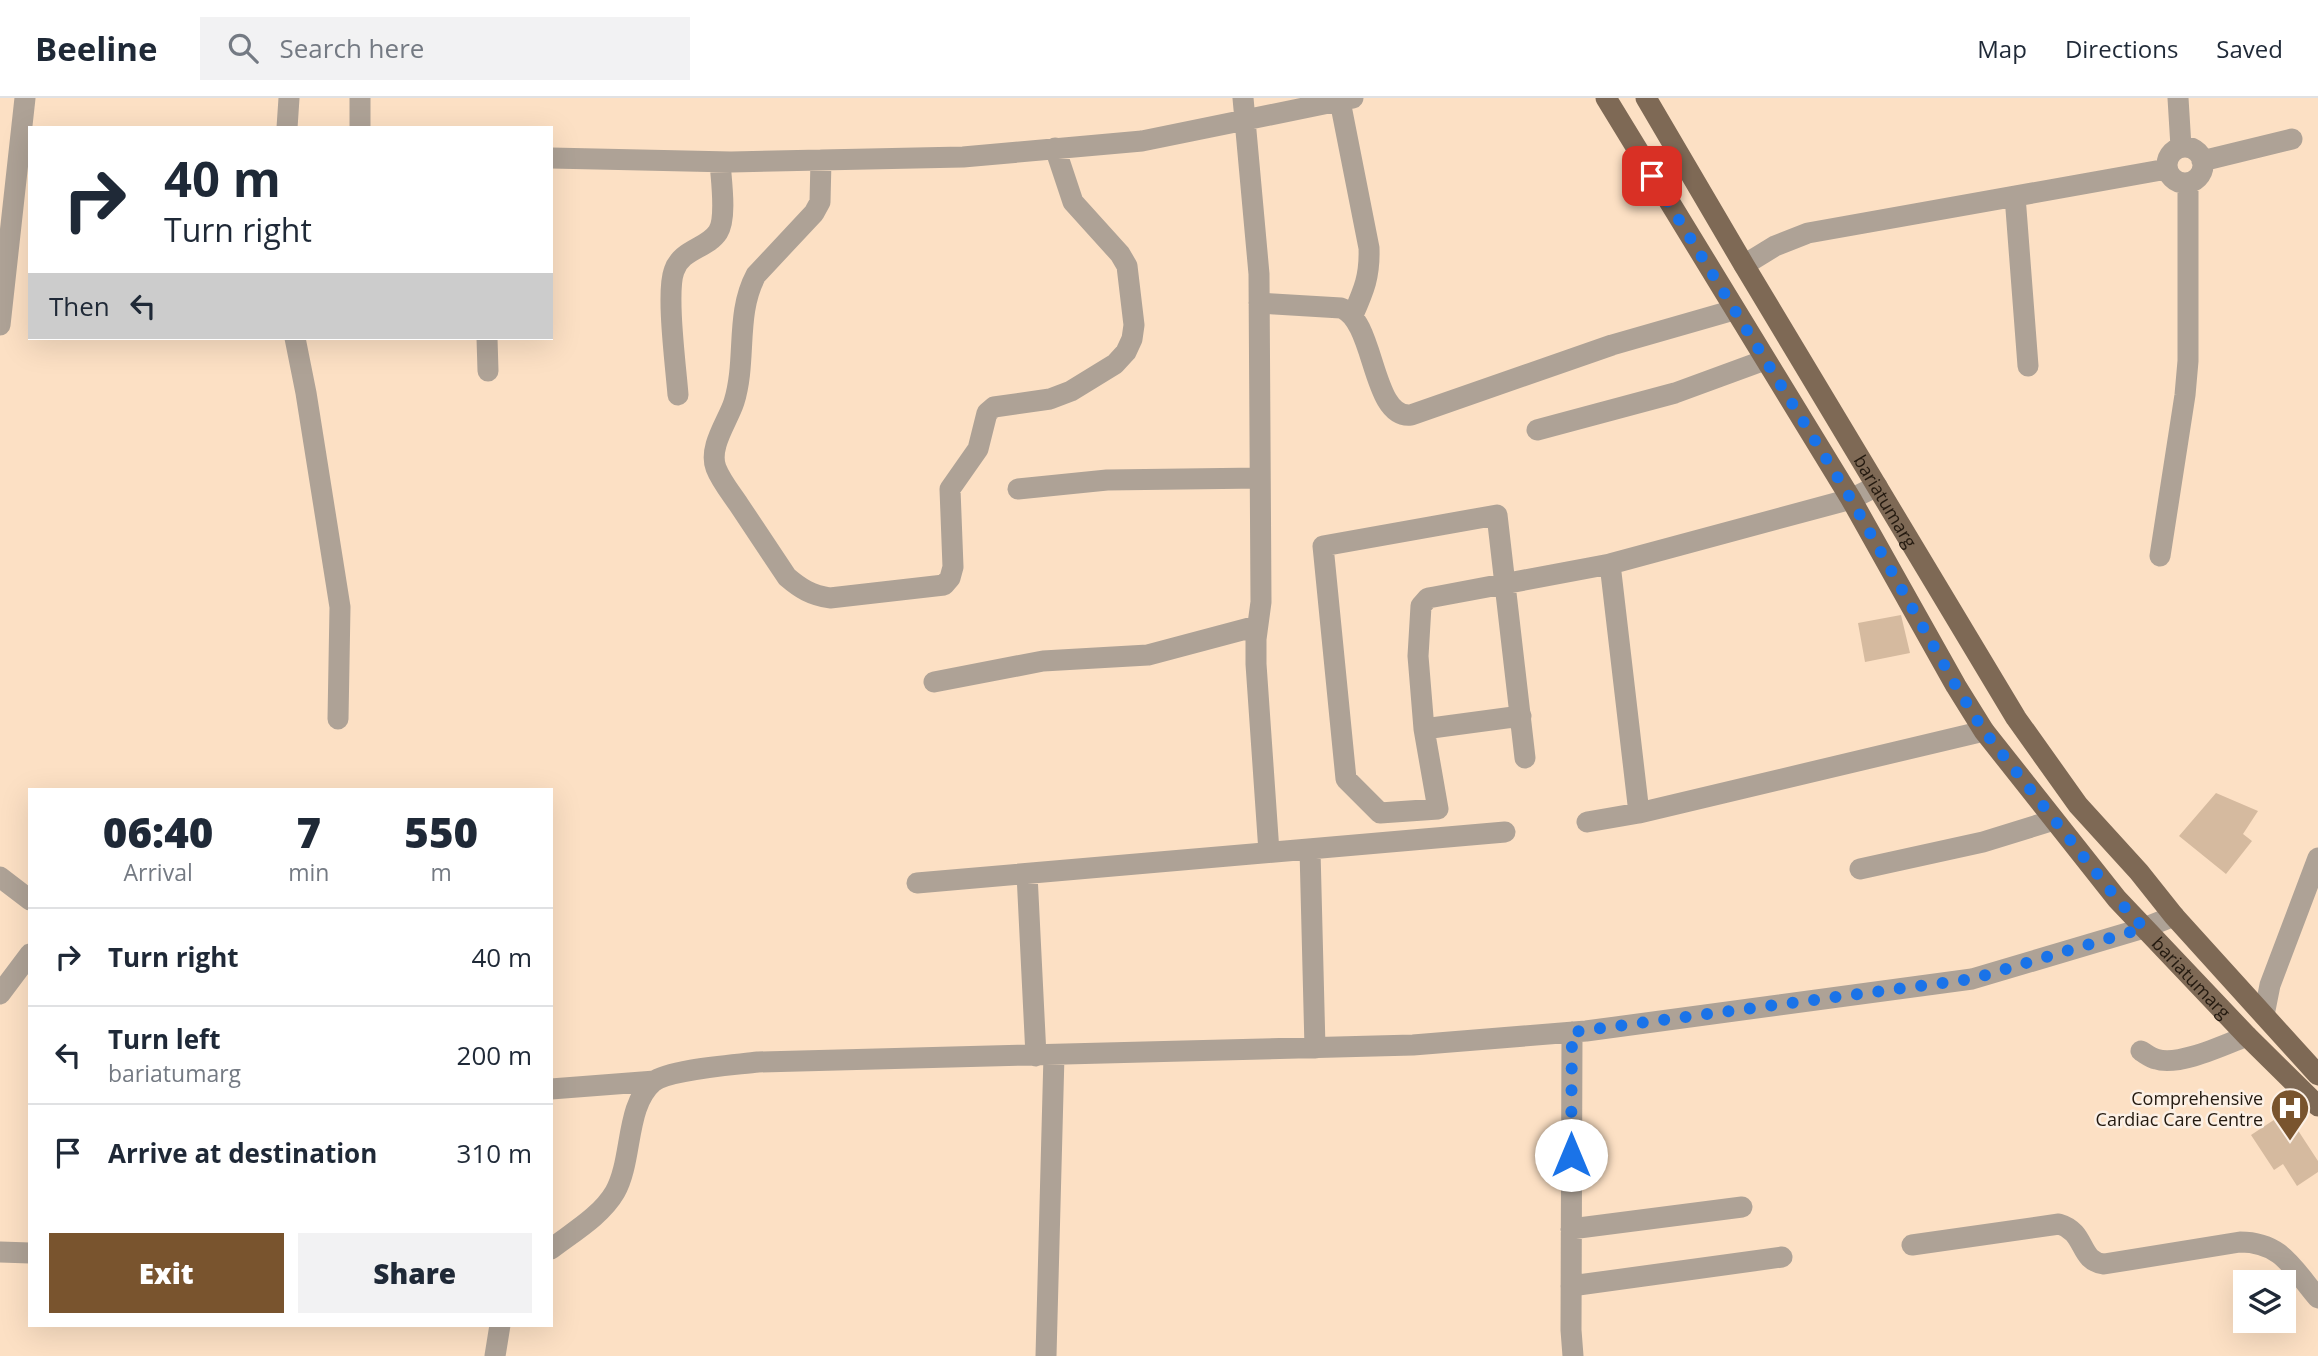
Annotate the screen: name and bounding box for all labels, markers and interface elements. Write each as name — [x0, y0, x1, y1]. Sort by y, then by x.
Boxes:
search box — [200, 17, 690, 80]
text: Beeline — [35, 26, 158, 71]
icon: search — [224, 29, 262, 67]
text: Search here — [280, 30, 424, 66]
text: Map — [1977, 32, 2027, 65]
text: Directions — [2065, 32, 2178, 65]
text: Saved — [2216, 32, 2283, 65]
text: 40 m — [164, 145, 281, 211]
pin — [1622, 146, 1682, 206]
icon: right — [49, 154, 140, 245]
icon: arrive — [1633, 157, 1671, 195]
text: Turn right — [164, 208, 312, 251]
icon: left — [124, 287, 162, 325]
text: Then — [49, 288, 110, 324]
street label: bariatumarg — [1849, 450, 1923, 552]
text: 06:40 — [103, 803, 213, 860]
text: 7 — [297, 803, 321, 860]
text: 550 — [404, 803, 478, 860]
text: Arrival — [124, 856, 193, 888]
text: min — [288, 856, 329, 888]
text: m — [431, 856, 452, 888]
street label: bariatumarg — [2147, 932, 2236, 1024]
icon: right — [49, 938, 87, 976]
text: Turn right — [108, 939, 239, 975]
text: 40 m — [471, 939, 532, 975]
text: Turn left — [108, 1021, 220, 1057]
icon: left — [49, 1036, 87, 1074]
text: 200 m — [457, 1037, 532, 1073]
text: bariatumarg — [108, 1057, 241, 1089]
place label: Comprehensive Cardiac Care Centre — [2096, 1086, 2263, 1131]
hospital icon: Comprehensive Cardiac Care Centre — [2269, 1087, 2311, 1142]
position arrow — [1534, 1118, 1608, 1192]
icon: arrive — [49, 1134, 87, 1172]
text: Arrive at destination — [108, 1135, 377, 1171]
text: 310 m — [457, 1135, 532, 1171]
button: Exit — [49, 1233, 284, 1313]
button: Share — [298, 1233, 532, 1313]
map controls — [2233, 1270, 2296, 1333]
button: layers — [2233, 1270, 2296, 1333]

